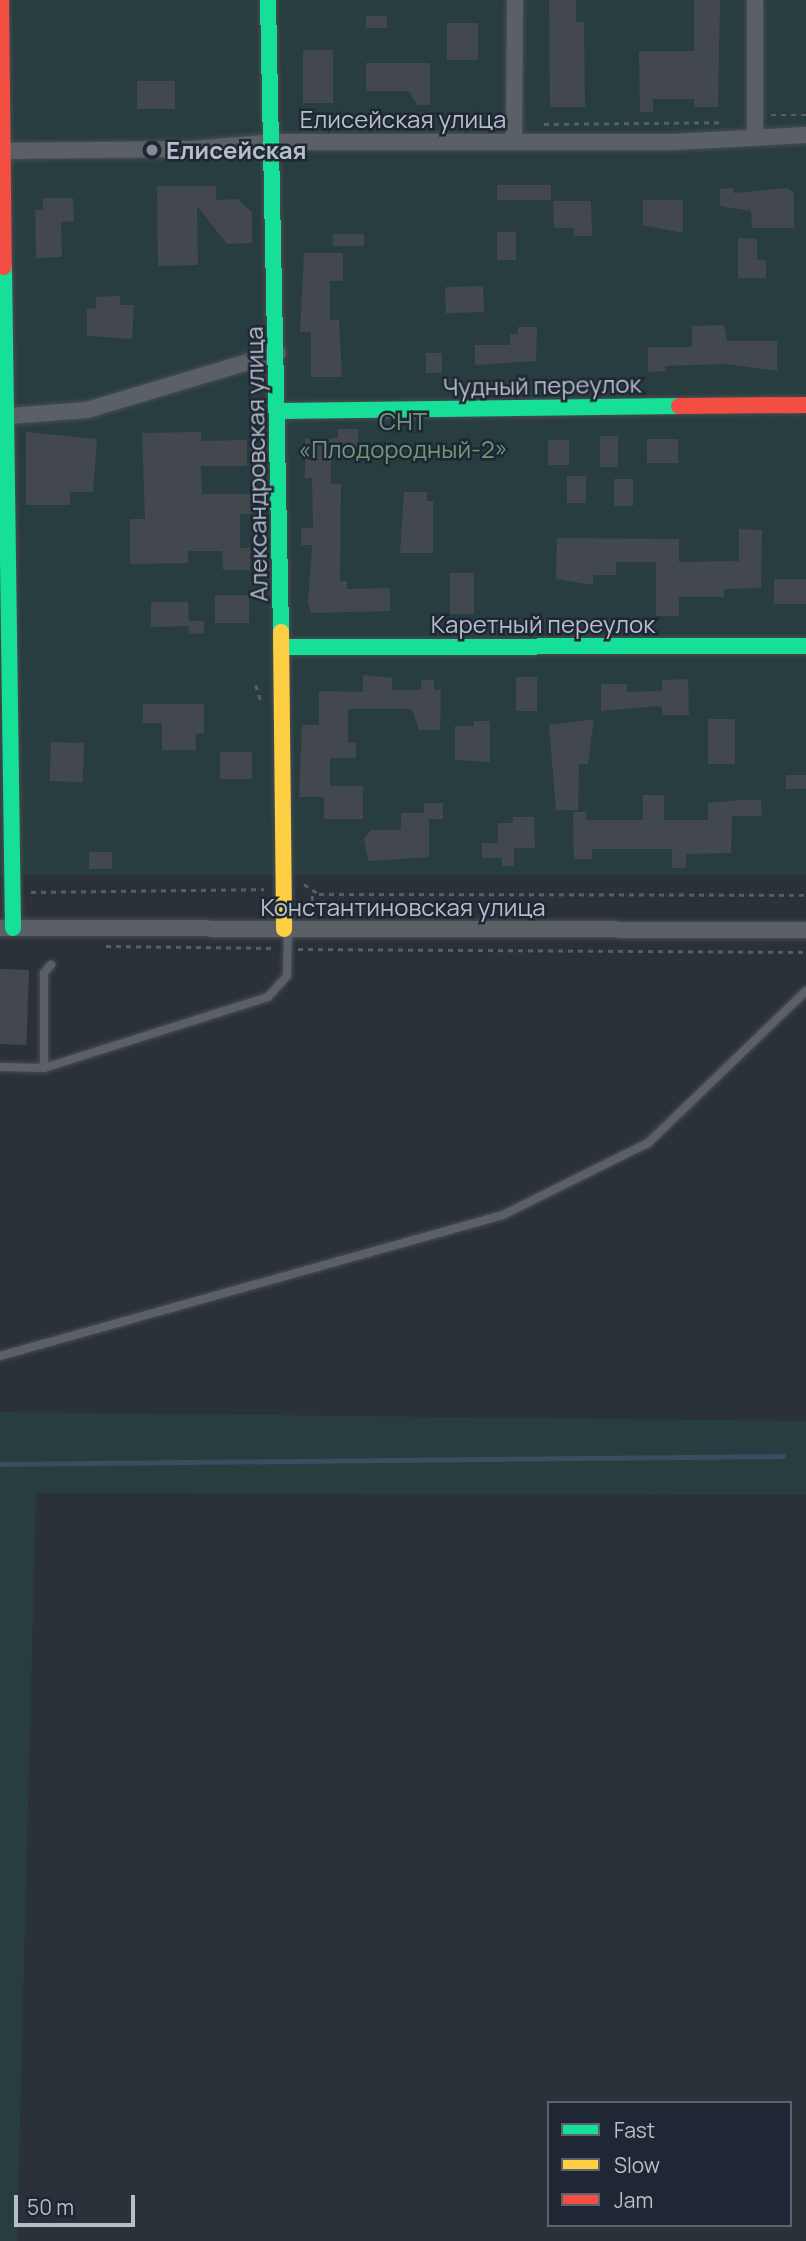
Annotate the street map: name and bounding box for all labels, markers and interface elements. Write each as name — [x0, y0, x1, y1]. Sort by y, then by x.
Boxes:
street label: Елисейская улица — [300, 105, 506, 133]
place label: Елисейская — [166, 136, 307, 164]
marker: Елисейская — [144, 142, 160, 158]
street label: Александровская улица — [239, 326, 273, 602]
street label: Чудный переулок — [442, 369, 642, 401]
park label: СНТ «Плодородный-2» — [298, 407, 508, 463]
street label: Каретный переулок — [431, 610, 655, 638]
street label: Константиновская улица — [260, 893, 546, 921]
legend — [547, 2101, 792, 2227]
text: Fast — [614, 2116, 655, 2144]
text: Slow — [614, 2151, 660, 2179]
scale bar — [18, 2182, 138, 2226]
text: Jam — [614, 2186, 653, 2214]
text: 50 m — [27, 2193, 74, 2221]

